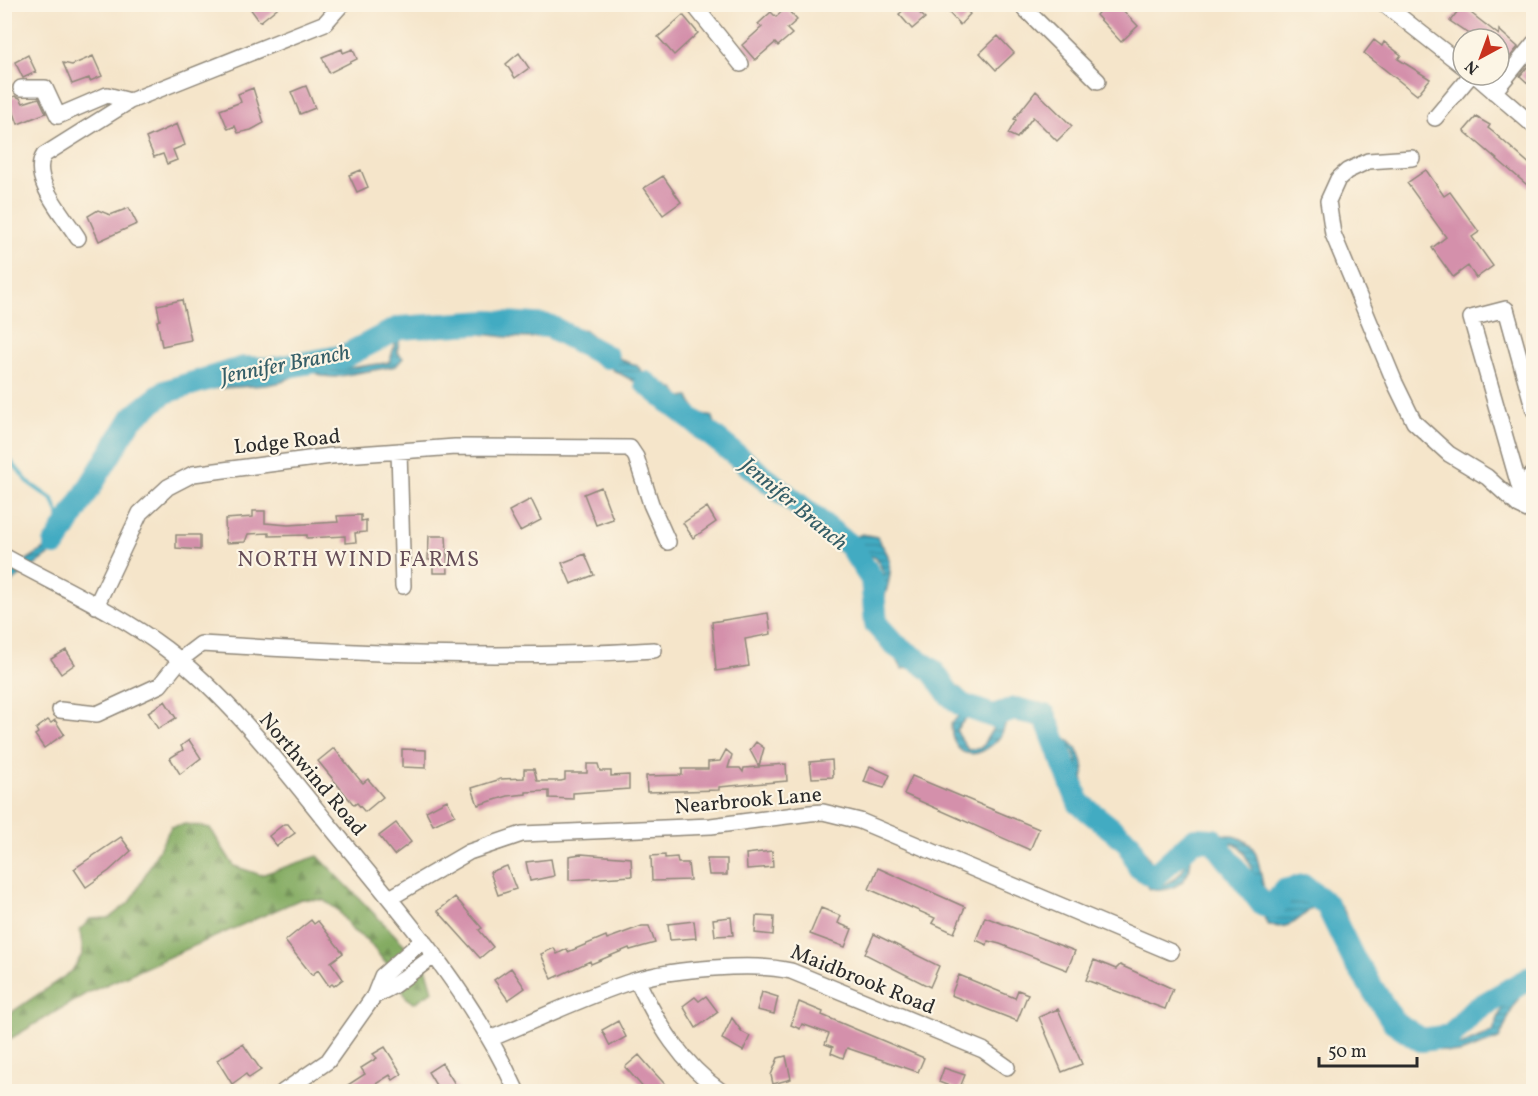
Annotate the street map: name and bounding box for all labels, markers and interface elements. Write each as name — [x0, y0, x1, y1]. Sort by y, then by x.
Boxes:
north arrow — [1451, 27, 1511, 87]
text: N — [1461, 54, 1484, 79]
water label: Jennifer Branch — [216, 338, 353, 394]
street label: Lodge Road — [232, 422, 342, 463]
water label: Jennifer Branch — [732, 450, 854, 559]
district label: NORTH WIND FARMS — [237, 545, 481, 576]
street label: Northwind Road — [252, 707, 372, 843]
street label: Nearbrook Lane — [673, 781, 823, 822]
street label: Maidbrook Road — [786, 938, 939, 1023]
scale bar — [1319, 1030, 1416, 1068]
text: 50 m — [1328, 1040, 1367, 1065]

